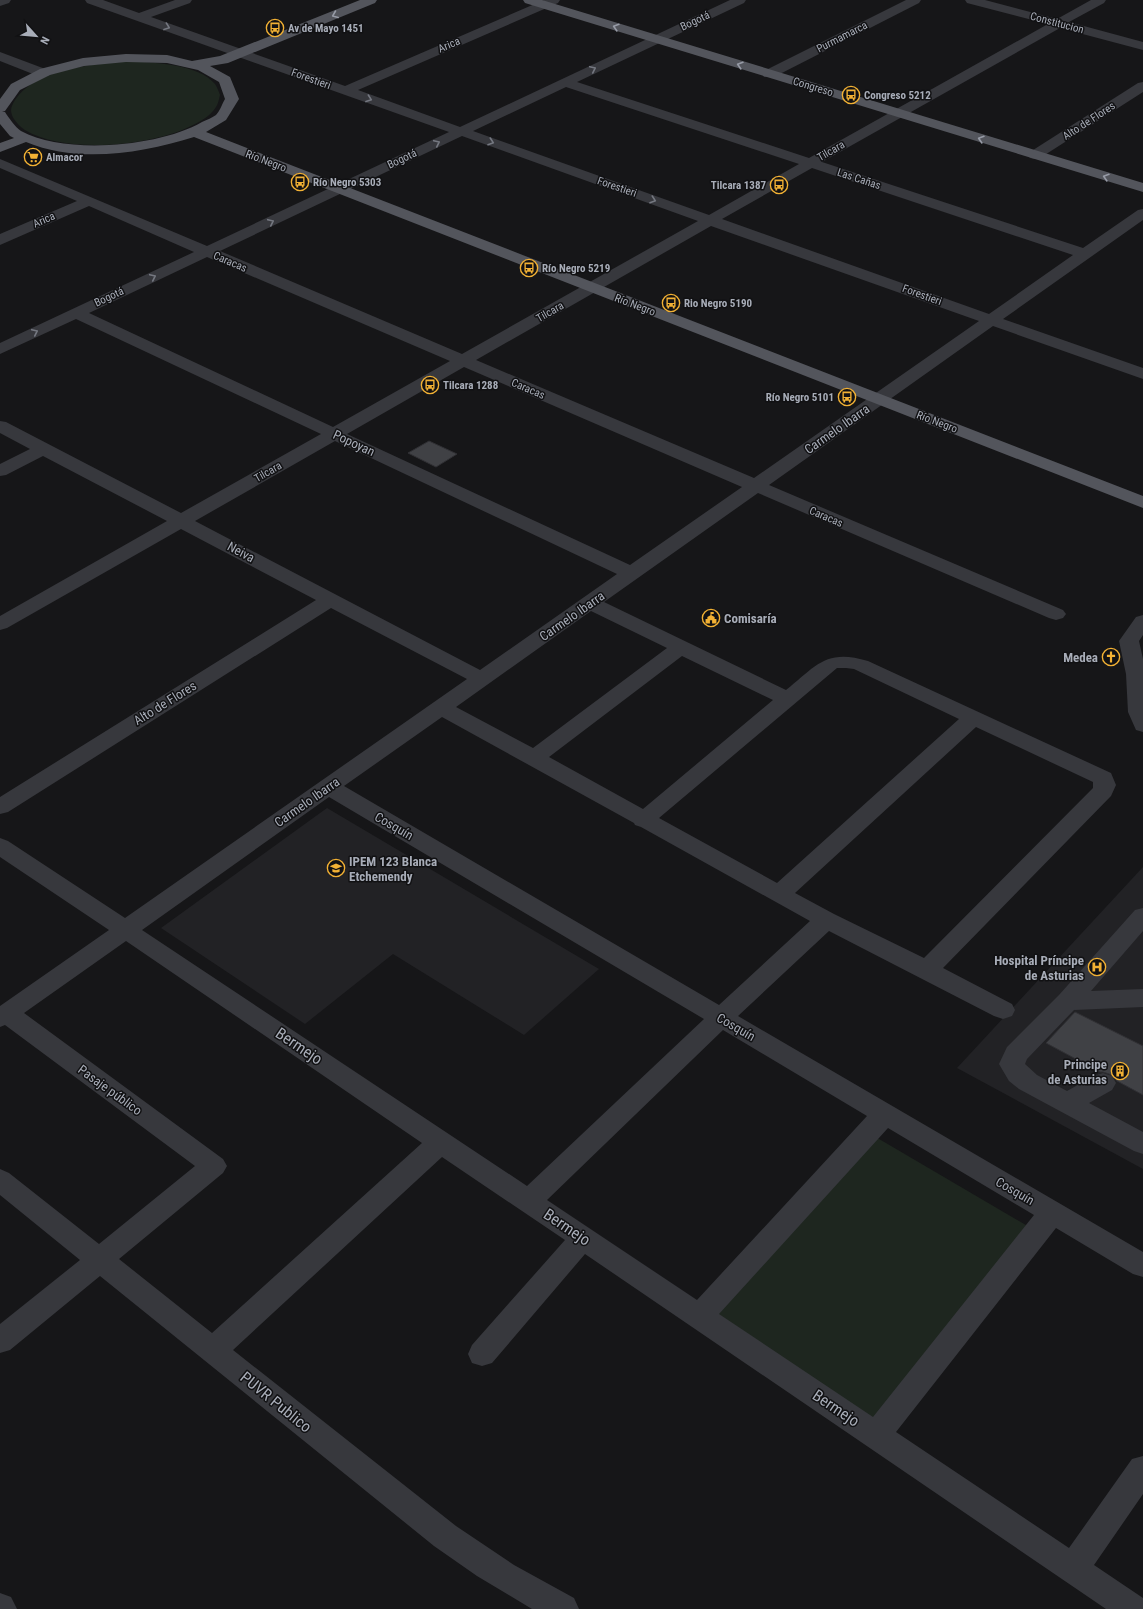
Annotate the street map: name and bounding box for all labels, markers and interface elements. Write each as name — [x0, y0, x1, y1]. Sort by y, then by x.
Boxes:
street label: Bogotá — [678, 9, 712, 33]
one-way arrow — [331, 10, 338, 18]
street label: Constitucion — [1029, 10, 1085, 36]
north arrow — [16, 16, 56, 56]
bus stop icon: Av de Mayo 1451 — [265, 18, 285, 38]
street label: Purmamarca — [814, 19, 870, 55]
place label: Av de Mayo 1451 — [288, 22, 364, 35]
one-way arrow — [163, 23, 170, 31]
one-way arrow — [612, 23, 619, 32]
text: N — [37, 34, 52, 46]
street label: Arica — [436, 35, 462, 55]
one-way arrow — [737, 61, 744, 70]
street label: Forestieri — [290, 66, 332, 92]
one-way arrow — [589, 66, 596, 74]
street label: Congreso — [791, 75, 835, 99]
bus stop icon: Congreso 5212 — [841, 85, 861, 105]
place label: Congreso 5212 — [864, 89, 931, 102]
one-way arrow — [365, 94, 372, 103]
street label: Alto de Flores — [1060, 99, 1118, 143]
one-way arrow — [978, 135, 985, 144]
one-way arrow — [487, 138, 494, 146]
street label: Tilcara — [815, 138, 847, 164]
one-way arrow — [433, 140, 441, 148]
supermarket icon: Almacor — [23, 147, 43, 167]
street label: Río Negro — [244, 147, 289, 175]
street label: Bogotá — [385, 147, 419, 171]
place label: Almacor — [46, 151, 83, 164]
street label: Las Cañas — [836, 166, 882, 192]
bus stop icon: Río Negro 5303 — [290, 172, 310, 192]
one-way arrow — [1102, 173, 1109, 182]
street label: Forestieri — [596, 174, 638, 200]
bus stop icon: Tilcara 1387 — [769, 175, 789, 195]
place label: Río Negro 5303 — [313, 176, 382, 189]
place label: Tilcara 1387 — [711, 179, 766, 192]
one-way arrow — [650, 195, 657, 203]
street label: Arica — [31, 209, 57, 231]
one-way arrow — [267, 218, 274, 226]
street label: Caracas — [211, 249, 249, 275]
bus stop icon: Río Negro 5219 — [519, 258, 539, 278]
place label: Río Negro 5219 — [542, 262, 610, 275]
one-way arrow — [149, 274, 156, 282]
street label: Forestieri — [901, 282, 943, 308]
street label: Bogotá — [92, 285, 126, 309]
street label: Río Negro — [613, 291, 658, 319]
bus stop icon: Rio Negro 5190 — [661, 293, 681, 313]
place label: Rio Negro 5190 — [684, 297, 753, 310]
street label: Tilcara — [534, 299, 566, 325]
one-way arrow — [31, 329, 39, 337]
bus stop icon: Tilcara 1288 — [420, 375, 440, 395]
street label: Caracas — [509, 376, 547, 402]
place label: Tilcara 1288 — [443, 379, 499, 392]
bus stop icon: Río Negro 5101 — [837, 387, 857, 407]
place label: Río Negro 5101 — [766, 391, 834, 404]
street label: Carmelo Ibarra — [802, 401, 872, 457]
street label: Río Negro — [915, 408, 960, 436]
street label: Popoyan — [331, 427, 377, 459]
street label: Tilcara — [252, 459, 284, 485]
street label: Caracas — [807, 504, 845, 530]
street label: Neiva — [225, 539, 257, 565]
street label: Carmelo Ibarra — [537, 588, 607, 644]
public building icon: Comisaría — [701, 608, 721, 628]
place label: Comisaría — [724, 611, 777, 626]
church icon: Medea — [1101, 647, 1121, 667]
place label: Medea — [1063, 650, 1098, 665]
street label: Alto de Flores — [131, 678, 199, 728]
street label: Carmelo Ibarra — [272, 774, 342, 830]
street label: Cosquín — [372, 809, 416, 843]
place label: IPEM 123 Blanca Etchemendy — [349, 854, 437, 884]
school or university icon: IPEM 123 Blanca Etchemendy — [326, 858, 346, 878]
place label: Hospital Príncipe de Asturias — [994, 953, 1084, 983]
hospital icon: Hospital Príncipe de Asturias — [1087, 957, 1107, 977]
street label: Cosquín — [714, 1010, 758, 1044]
street label: Bermejo — [272, 1024, 326, 1068]
place label: Principe de Asturias — [1048, 1057, 1107, 1087]
building icon: Principe de Asturias — [1110, 1061, 1130, 1081]
street label: Pasaje público — [75, 1062, 145, 1118]
street label: Cosquín — [993, 1174, 1037, 1208]
street label: Bermejo — [540, 1205, 594, 1249]
street label: PUVR Publico — [237, 1367, 315, 1437]
street label: Bermejo — [809, 1386, 863, 1430]

